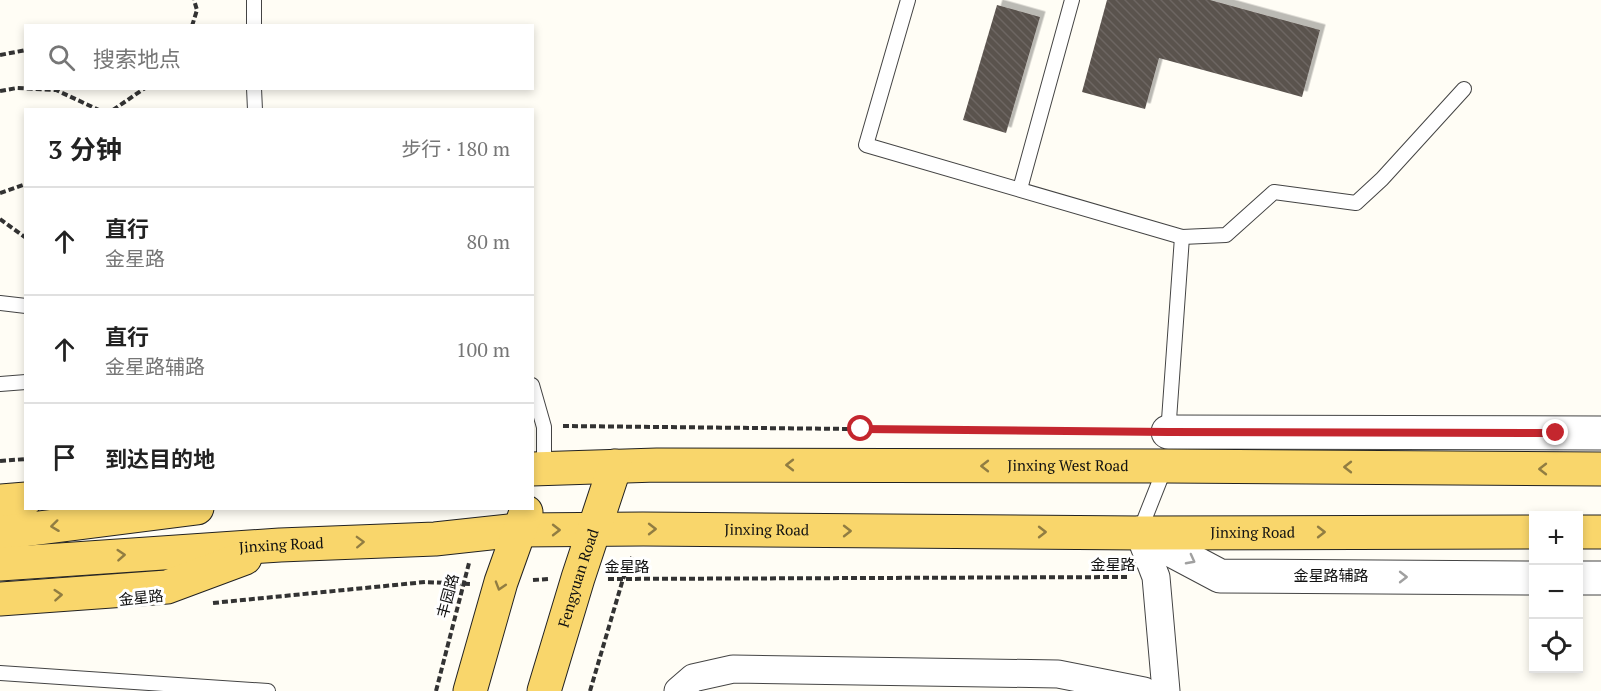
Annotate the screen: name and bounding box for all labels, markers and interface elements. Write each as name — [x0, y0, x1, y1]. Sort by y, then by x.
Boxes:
search box — [24, 24, 534, 90]
icon: search — [45, 41, 78, 74]
text: 搜索地点 — [93, 44, 181, 73]
text: 3 分钟 — [48, 132, 122, 166]
text: 步行 · 180 m — [401, 135, 510, 162]
text: 直行 — [105, 214, 149, 243]
icon: ahead — [48, 225, 81, 258]
text: 80 m — [467, 228, 510, 255]
text: 金星路 — [105, 245, 165, 272]
text: 直行 — [105, 322, 149, 351]
icon: ahead — [48, 333, 81, 366]
text: 100 m — [456, 336, 510, 363]
text: 金星路辅路 — [105, 353, 205, 380]
route start — [847, 415, 873, 441]
route end — [1542, 419, 1568, 445]
icon: arrive — [48, 441, 81, 474]
text: 到达目的地 — [105, 444, 215, 473]
street label: Jinxing West Road — [1007, 455, 1129, 475]
one-way arrow — [785, 459, 794, 471]
one-way arrow — [980, 460, 989, 472]
one-way arrow — [1343, 461, 1352, 473]
one-way arrow — [1538, 463, 1547, 475]
map controls — [1529, 511, 1583, 673]
button: + — [1529, 511, 1583, 565]
street label: Jinxing Road — [724, 519, 809, 539]
one-way arrow — [51, 520, 60, 532]
street label: Jinxing Road — [1210, 522, 1295, 542]
one-way arrow — [647, 523, 656, 535]
one-way arrow — [552, 524, 561, 536]
one-way arrow — [842, 525, 851, 537]
street label: Fengyuan Road — [553, 526, 603, 630]
one-way arrow — [1037, 526, 1046, 538]
one-way arrow — [1316, 526, 1325, 538]
street label: Jinxing Road — [238, 532, 324, 557]
one-way arrow — [355, 536, 364, 549]
one-way arrow — [117, 549, 126, 562]
one-way arrow — [1184, 553, 1195, 564]
street label: 金星路 — [1090, 554, 1136, 574]
street label: 金星路 — [604, 556, 650, 576]
street label: 金星路辅路 — [1293, 565, 1369, 585]
button: − — [1529, 565, 1583, 619]
street label: 丰园路 — [432, 571, 463, 620]
one-way arrow — [1398, 571, 1407, 583]
one-way arrow — [495, 580, 507, 591]
street label: 金星路 — [117, 585, 164, 609]
one-way arrow — [54, 589, 63, 602]
button: locate — [1529, 619, 1583, 673]

